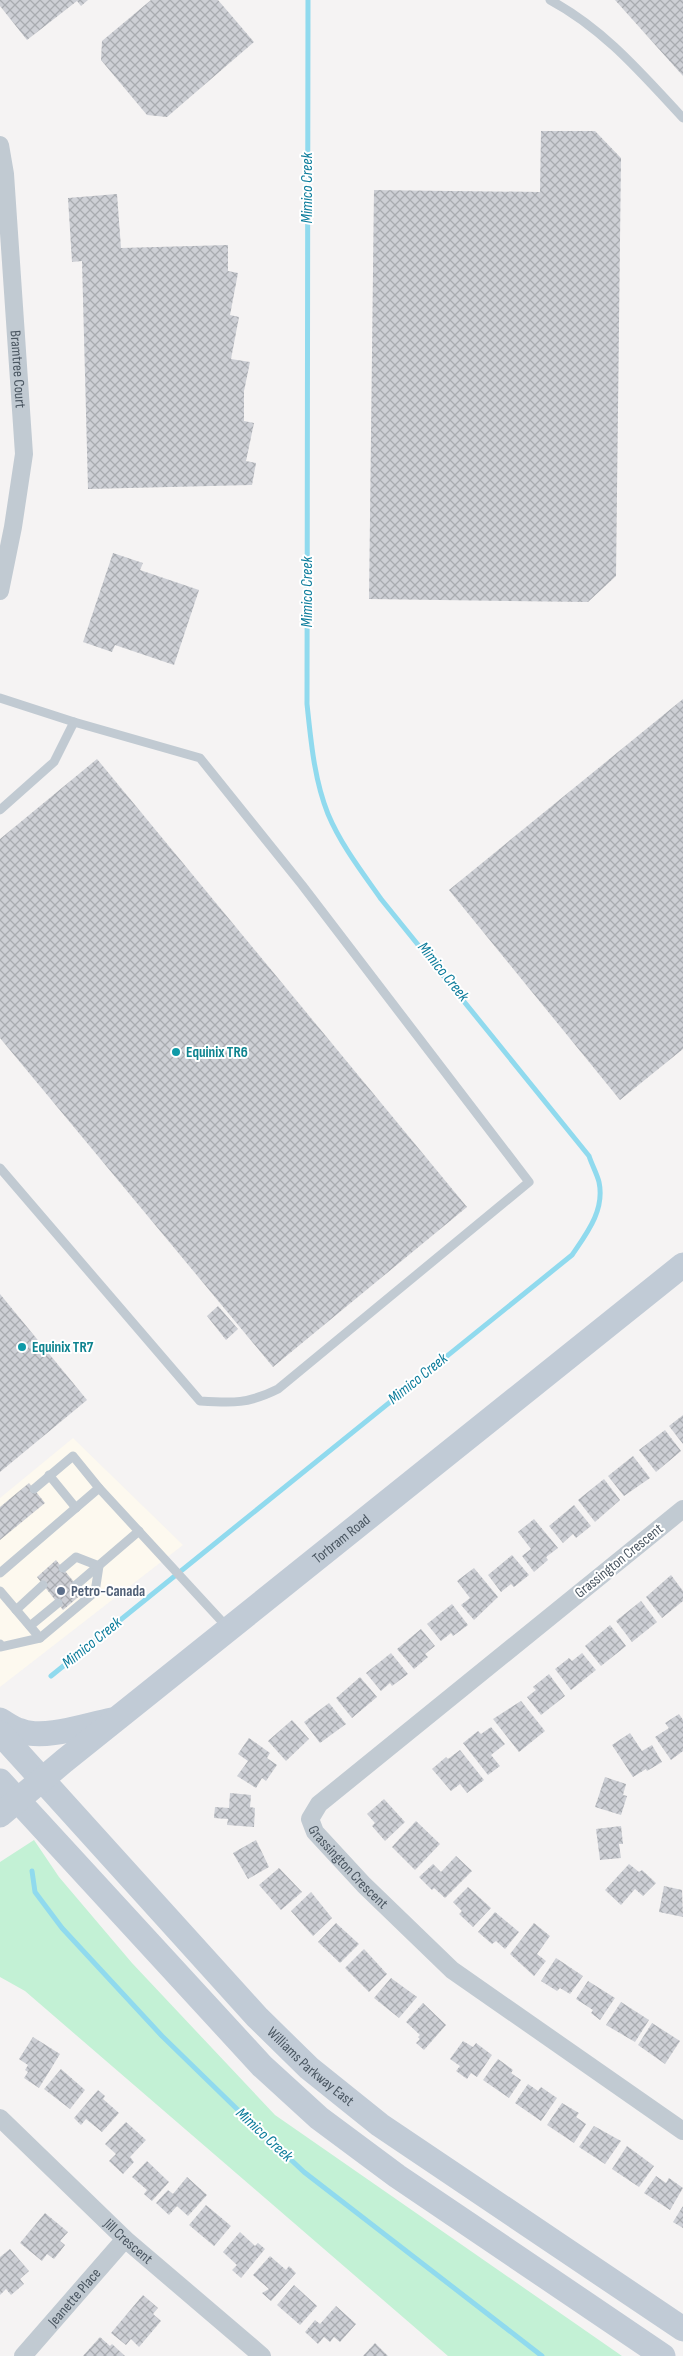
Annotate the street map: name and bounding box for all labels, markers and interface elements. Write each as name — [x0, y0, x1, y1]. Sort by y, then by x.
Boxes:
water label: Mimico Creek — [298, 152, 317, 223]
street label: Bramtree Court — [6, 329, 30, 409]
water label: Mimico Creek — [298, 556, 317, 627]
water label: Mimico Creek — [413, 939, 473, 1006]
place label: Equinix TR6 — [186, 1043, 248, 1062]
marker: Equinix TR6 — [170, 1046, 182, 1058]
place label: Equinix TR7 — [32, 1338, 94, 1357]
marker: Equinix TR7 — [16, 1341, 28, 1353]
water label: Mimico Creek — [385, 1349, 452, 1409]
street label: Torbram Road — [308, 1510, 374, 1568]
street label: Grassington Crescent — [571, 1519, 667, 1602]
place label: Petro-Canada — [71, 1582, 145, 1601]
marker: Petro-Canada — [55, 1585, 67, 1597]
water label: Mimico Creek — [59, 1613, 126, 1673]
street label: Grassington Crescent — [304, 1823, 393, 1913]
street label: Williams Parkway East — [263, 2023, 358, 2110]
water label: Mimico Creek — [232, 2104, 297, 2167]
street label: Jill Crescent — [99, 2214, 157, 2268]
street label: Jeanette Place — [43, 2264, 105, 2331]

